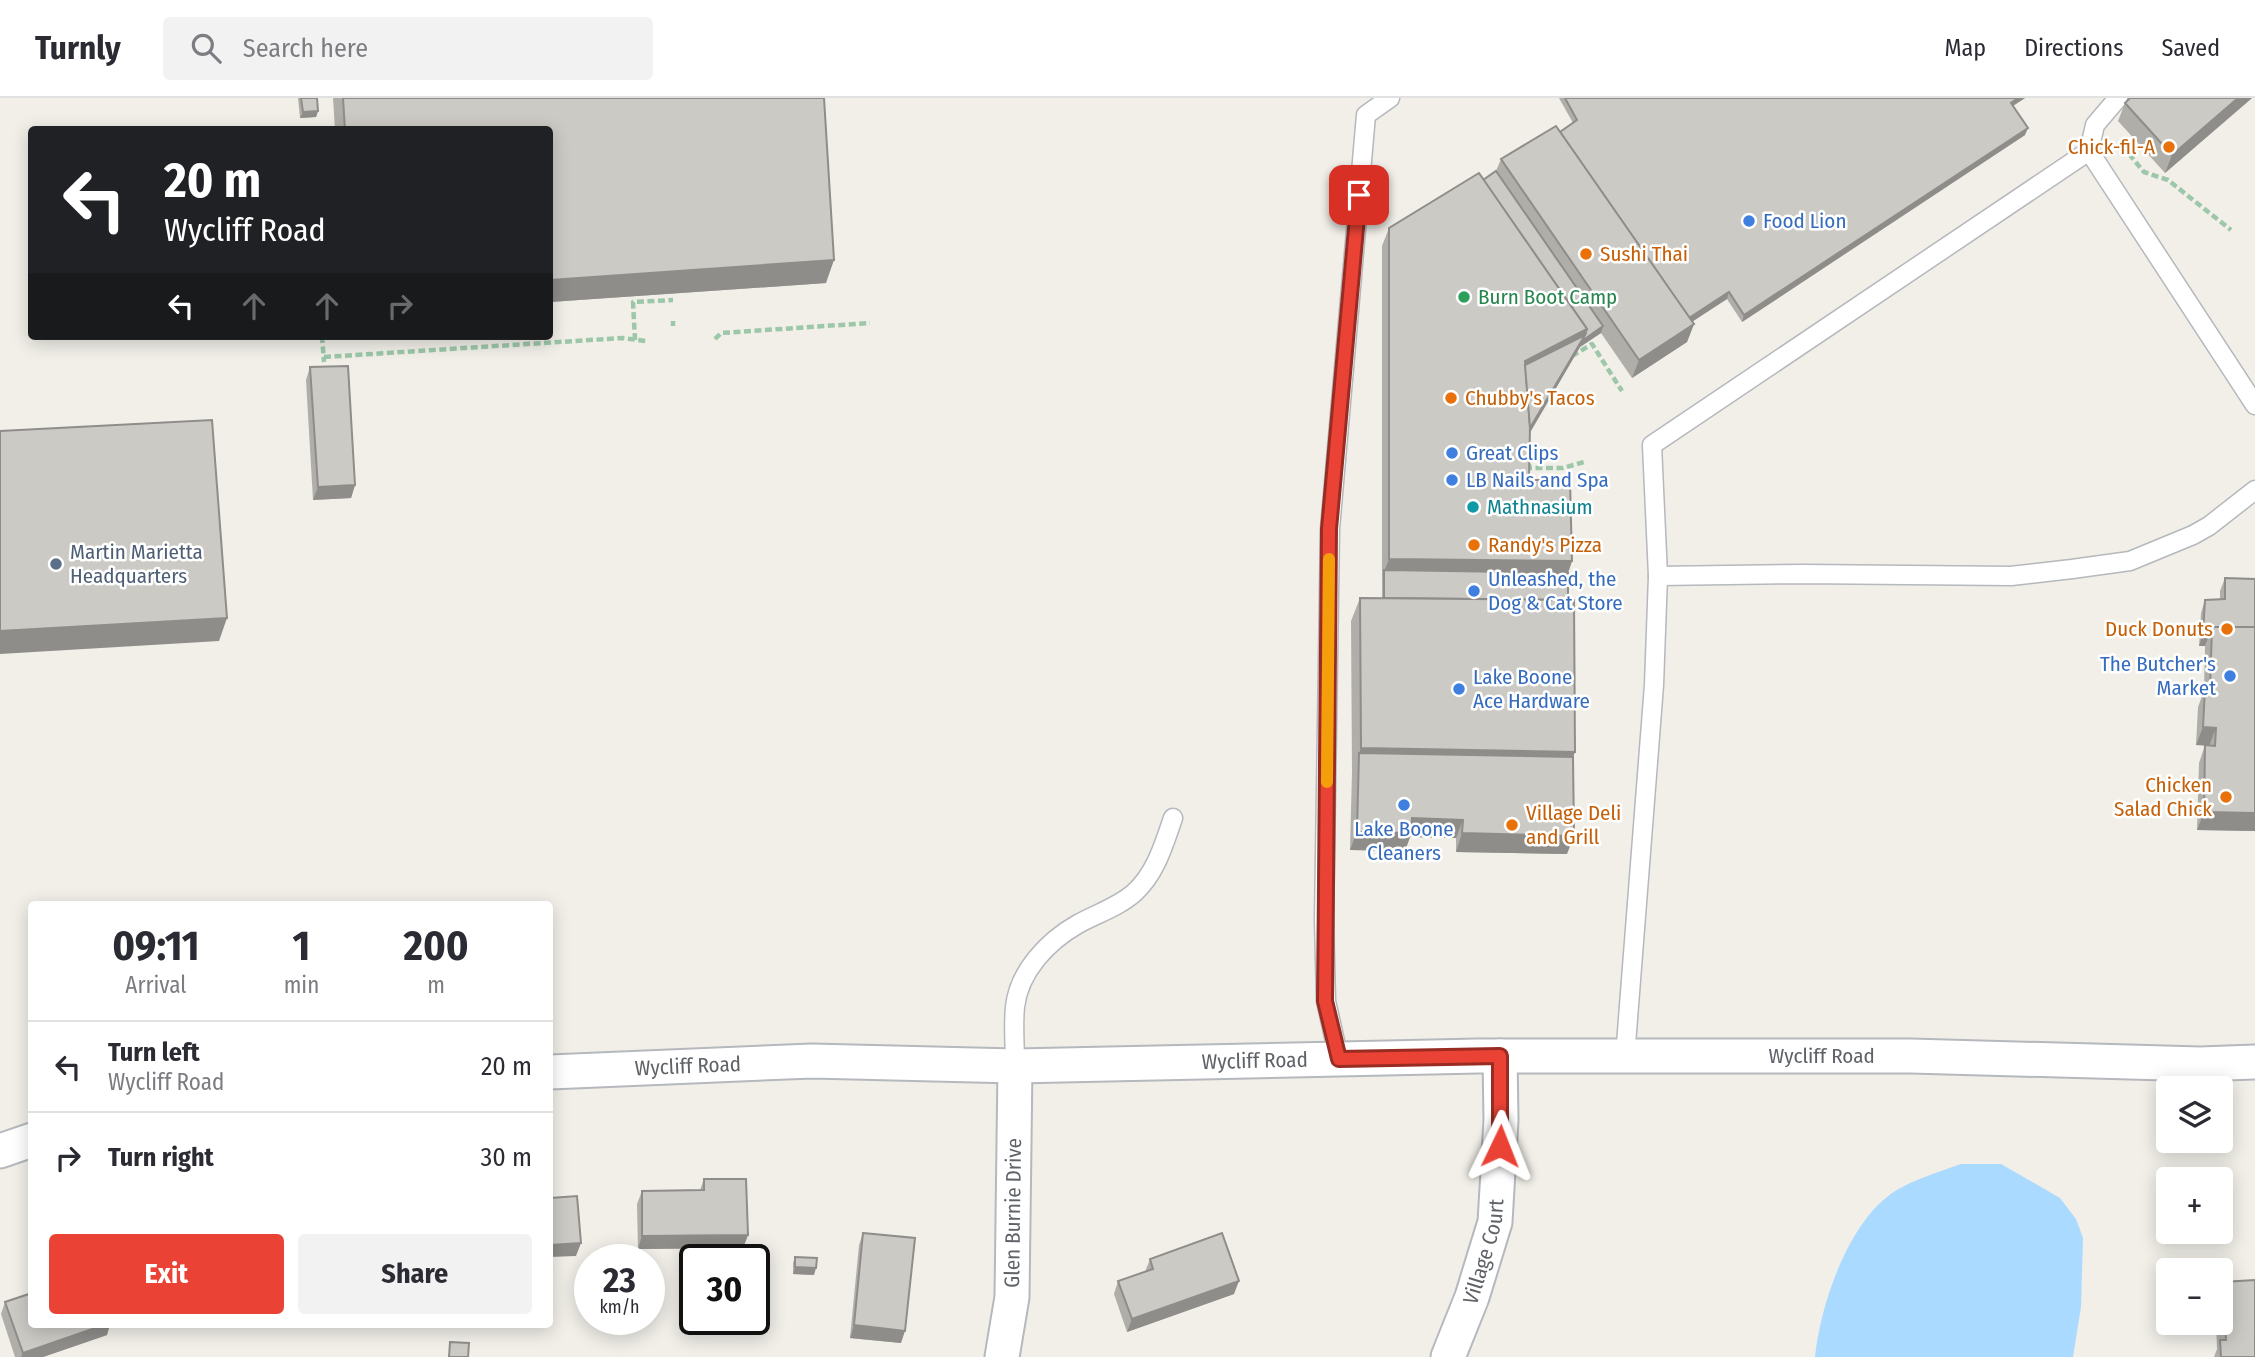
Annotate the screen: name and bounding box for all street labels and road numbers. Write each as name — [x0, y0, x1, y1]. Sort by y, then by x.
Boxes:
street label: Wycliff Road — [1768, 1043, 1875, 1069]
street label: Wycliff Road — [1201, 1047, 1308, 1075]
street label: Wycliff Road — [634, 1051, 742, 1081]
street label: Glen Burnie Drive — [999, 1138, 1027, 1288]
street label: Village Court — [1457, 1198, 1509, 1308]

